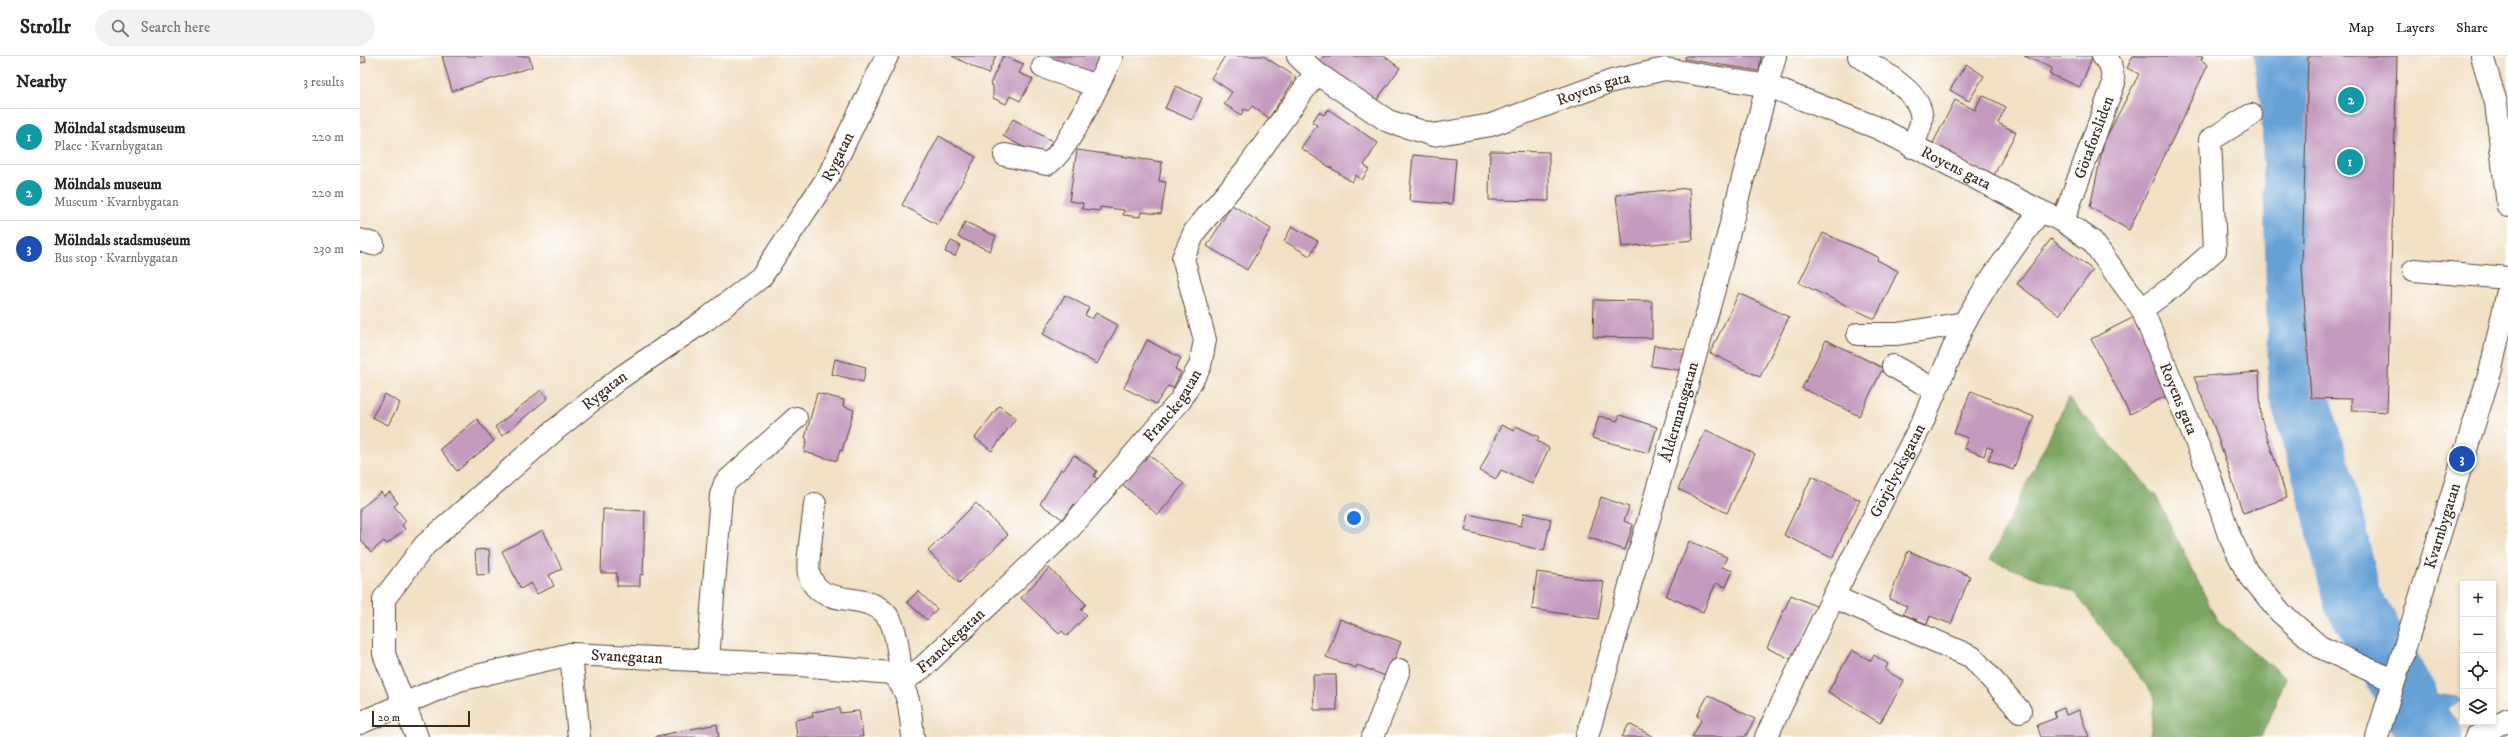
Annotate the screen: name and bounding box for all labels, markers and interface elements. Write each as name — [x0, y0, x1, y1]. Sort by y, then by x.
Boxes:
search box — [95, 10, 375, 46]
text: Strollr — [20, 16, 71, 39]
icon: search — [109, 17, 131, 39]
text: Search here — [141, 18, 210, 37]
text: Map — [2348, 19, 2374, 37]
text: Layers — [2396, 19, 2434, 37]
text: Share — [2456, 19, 2488, 37]
street label: Royens gata — [1554, 67, 1632, 110]
text: Nearby — [16, 71, 66, 93]
text: 3 results — [303, 74, 344, 90]
pin: 2 — [2338, 85, 2364, 115]
street label: Götaforsliden — [2069, 93, 2119, 182]
text: Mölndal stadsmuseum — [54, 119, 185, 138]
street label: Rygatan — [817, 128, 859, 185]
text: 1 — [27, 129, 31, 145]
text: 220 m — [312, 129, 344, 145]
text: Place · Kvarnbygatan — [54, 138, 163, 154]
street label: Royens gata — [1917, 142, 1995, 194]
pin: 1 — [2337, 147, 2363, 177]
text: Mölndals museum — [54, 175, 162, 194]
text: 2 — [26, 185, 32, 201]
text: 220 m — [312, 185, 344, 201]
text: Museum · Kvarnbygatan — [54, 194, 179, 210]
text: Mölndals stadsmuseum — [54, 231, 190, 250]
text: 3 — [27, 241, 31, 257]
text: 230 m — [313, 241, 344, 257]
text: Bus stop · Kvarnbygatan — [54, 250, 178, 266]
street label: Åldermansgatan — [1656, 359, 1703, 464]
street label: Royens gata — [2155, 359, 2202, 438]
street label: Franckegatan — [1139, 365, 1206, 446]
street label: Rygatan — [578, 366, 632, 415]
street label: Görjelycksgatan — [1865, 420, 1930, 521]
pin: 3 — [2449, 444, 2475, 474]
street label: Kvarnbygatan — [2420, 480, 2465, 571]
your location — [1344, 508, 1364, 528]
map controls — [2460, 581, 2496, 725]
button: + — [2460, 581, 2496, 617]
street label: Franckegatan — [913, 603, 989, 678]
button: − — [2460, 617, 2496, 653]
street label: Svanegatan — [591, 645, 664, 668]
button: locate — [2460, 653, 2496, 689]
button: layers — [2460, 689, 2496, 725]
scale bar — [372, 709, 470, 728]
text: 20 m — [378, 711, 400, 725]

